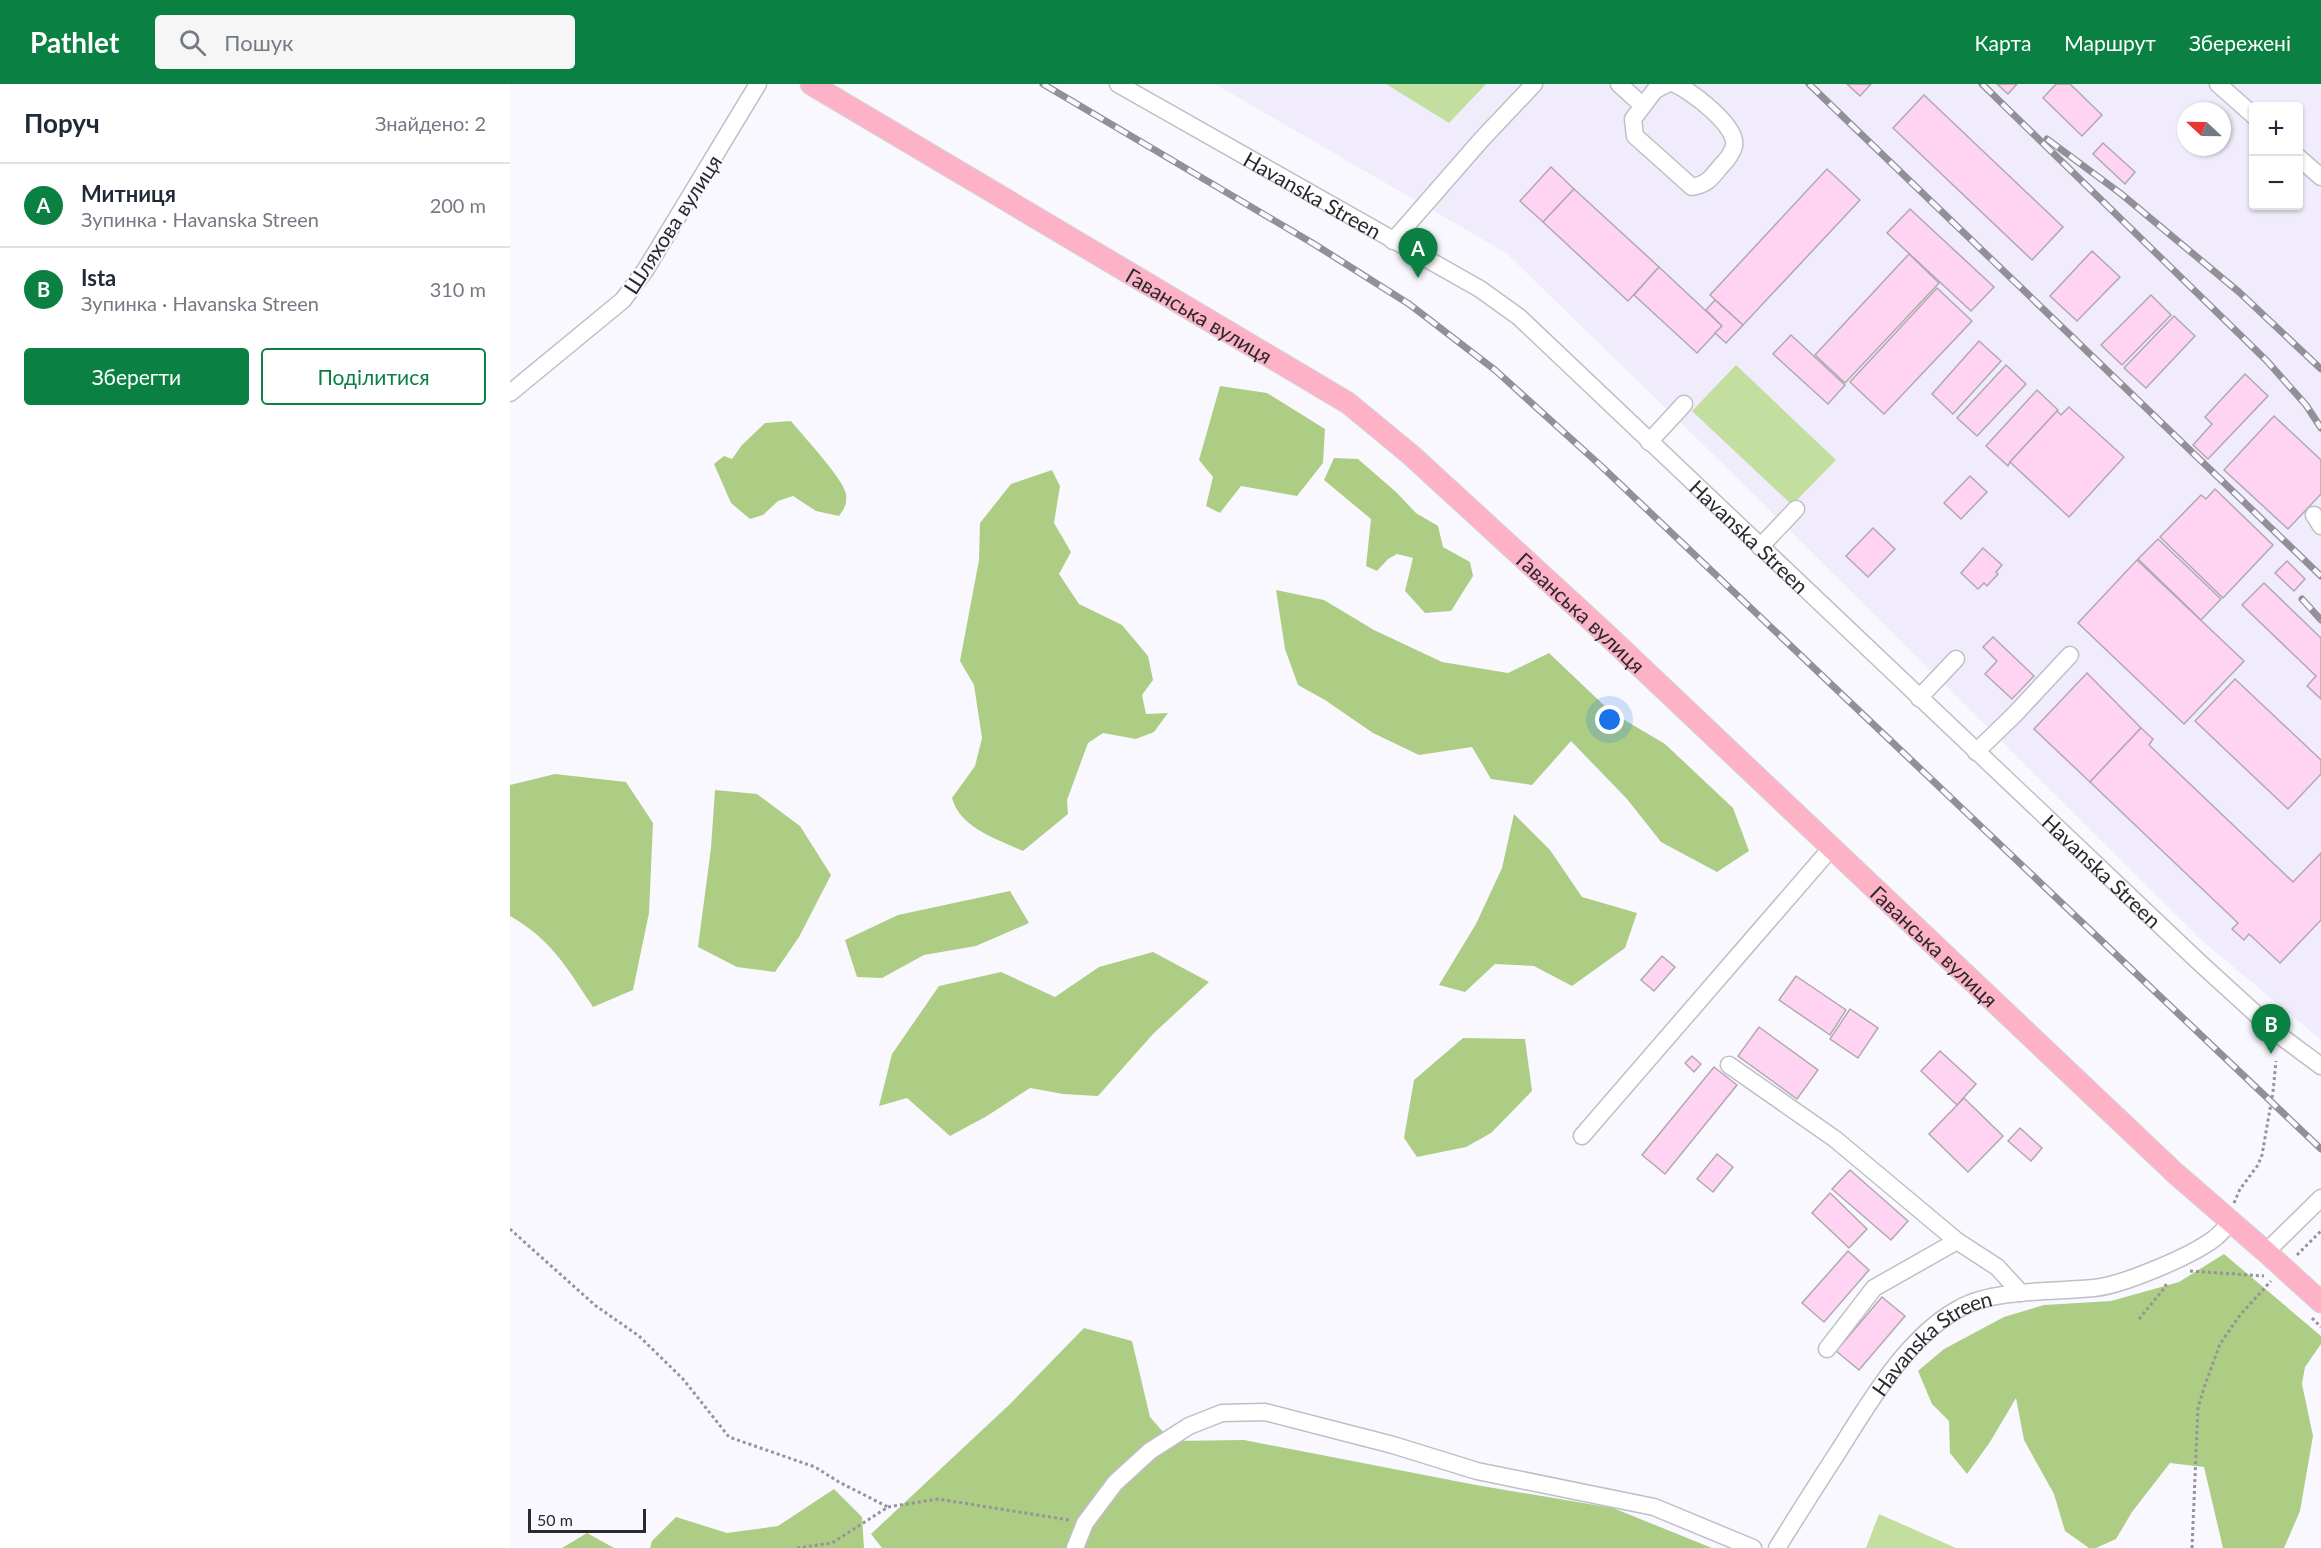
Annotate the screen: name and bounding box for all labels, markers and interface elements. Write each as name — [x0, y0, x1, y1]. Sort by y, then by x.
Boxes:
search box — [155, 15, 575, 69]
text: Pathlet — [30, 25, 119, 59]
icon: search — [176, 26, 209, 59]
text: Пошук — [224, 29, 293, 56]
text: Карта — [1975, 30, 2031, 55]
text: Маршрут — [2064, 30, 2156, 55]
text: Збережені — [2189, 30, 2291, 55]
north arrow — [2177, 102, 2231, 156]
map controls — [2249, 102, 2303, 210]
button: + — [2249, 102, 2303, 156]
text: Поруч — [24, 107, 100, 139]
text: Знайдено: 2 — [375, 111, 486, 135]
street label: Havanska Streen — [1240, 146, 1386, 243]
street label: Шляхова вулиця — [618, 150, 726, 298]
button: − — [2249, 156, 2303, 210]
text: Митниця — [81, 180, 176, 207]
text: A — [37, 193, 50, 217]
text: 200 m — [430, 193, 486, 217]
text: Зупинка · Havanska Streen — [81, 207, 319, 231]
pin: A — [1398, 228, 1438, 278]
street label: Гаванська вулиця — [1122, 262, 1277, 368]
text: Ista — [81, 264, 116, 291]
text: B — [37, 277, 50, 301]
text: 310 m — [430, 277, 486, 301]
text: Зупинка · Havanska Streen — [81, 291, 319, 315]
button: Зберегти — [24, 348, 249, 405]
button: Поділитися — [261, 348, 486, 405]
street label: Havanska Streen — [1685, 474, 1814, 598]
street label: Гаванська вулиця — [1512, 546, 1651, 677]
your location — [1595, 705, 1624, 734]
street label: Havanska Streen — [2038, 808, 2167, 932]
street label: Гаванська вулиця — [1866, 880, 2004, 1012]
pin: B — [2252, 1004, 2290, 1054]
street label: Havanska Streen — [1866, 1285, 1994, 1400]
scale bar — [528, 1506, 646, 1534]
text: 50 m — [537, 1510, 573, 1529]

